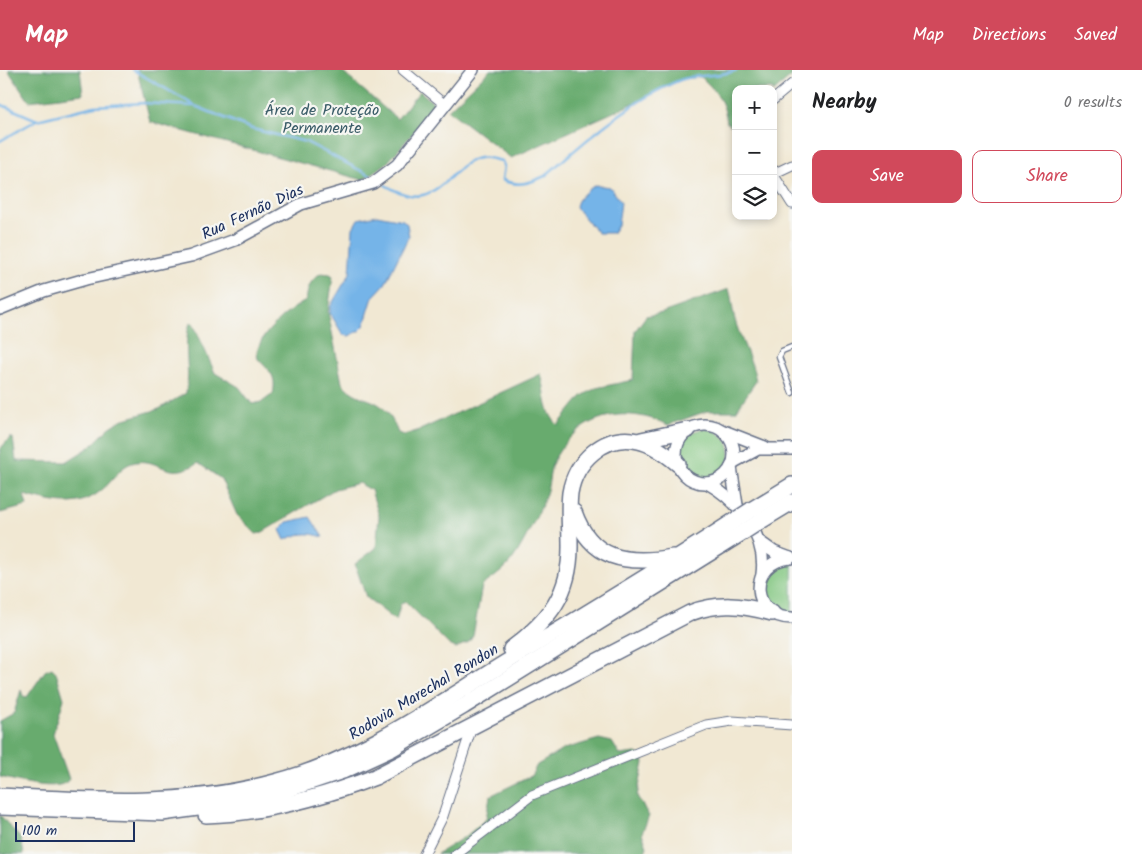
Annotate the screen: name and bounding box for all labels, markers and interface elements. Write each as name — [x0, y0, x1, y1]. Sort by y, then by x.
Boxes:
text: Map — [25, 16, 68, 55]
text: Map — [912, 21, 944, 50]
text: Directions — [972, 21, 1046, 50]
text: Saved — [1074, 21, 1117, 50]
map controls — [732, 85, 777, 220]
button: + — [732, 85, 777, 130]
text: Nearby — [812, 86, 877, 119]
text: 0 results — [1064, 90, 1122, 115]
park label: Área de Proteção Permanente — [265, 98, 379, 141]
button: − — [732, 130, 777, 175]
button: Save — [812, 150, 962, 203]
button: Share — [972, 150, 1122, 203]
button: layers — [732, 175, 777, 220]
street label: Rua Fernão Dias — [197, 178, 308, 247]
street label: Rodovia Marechal Rondon — [344, 637, 504, 747]
scale bar — [15, 819, 135, 842]
text: 100 m — [22, 820, 57, 842]

